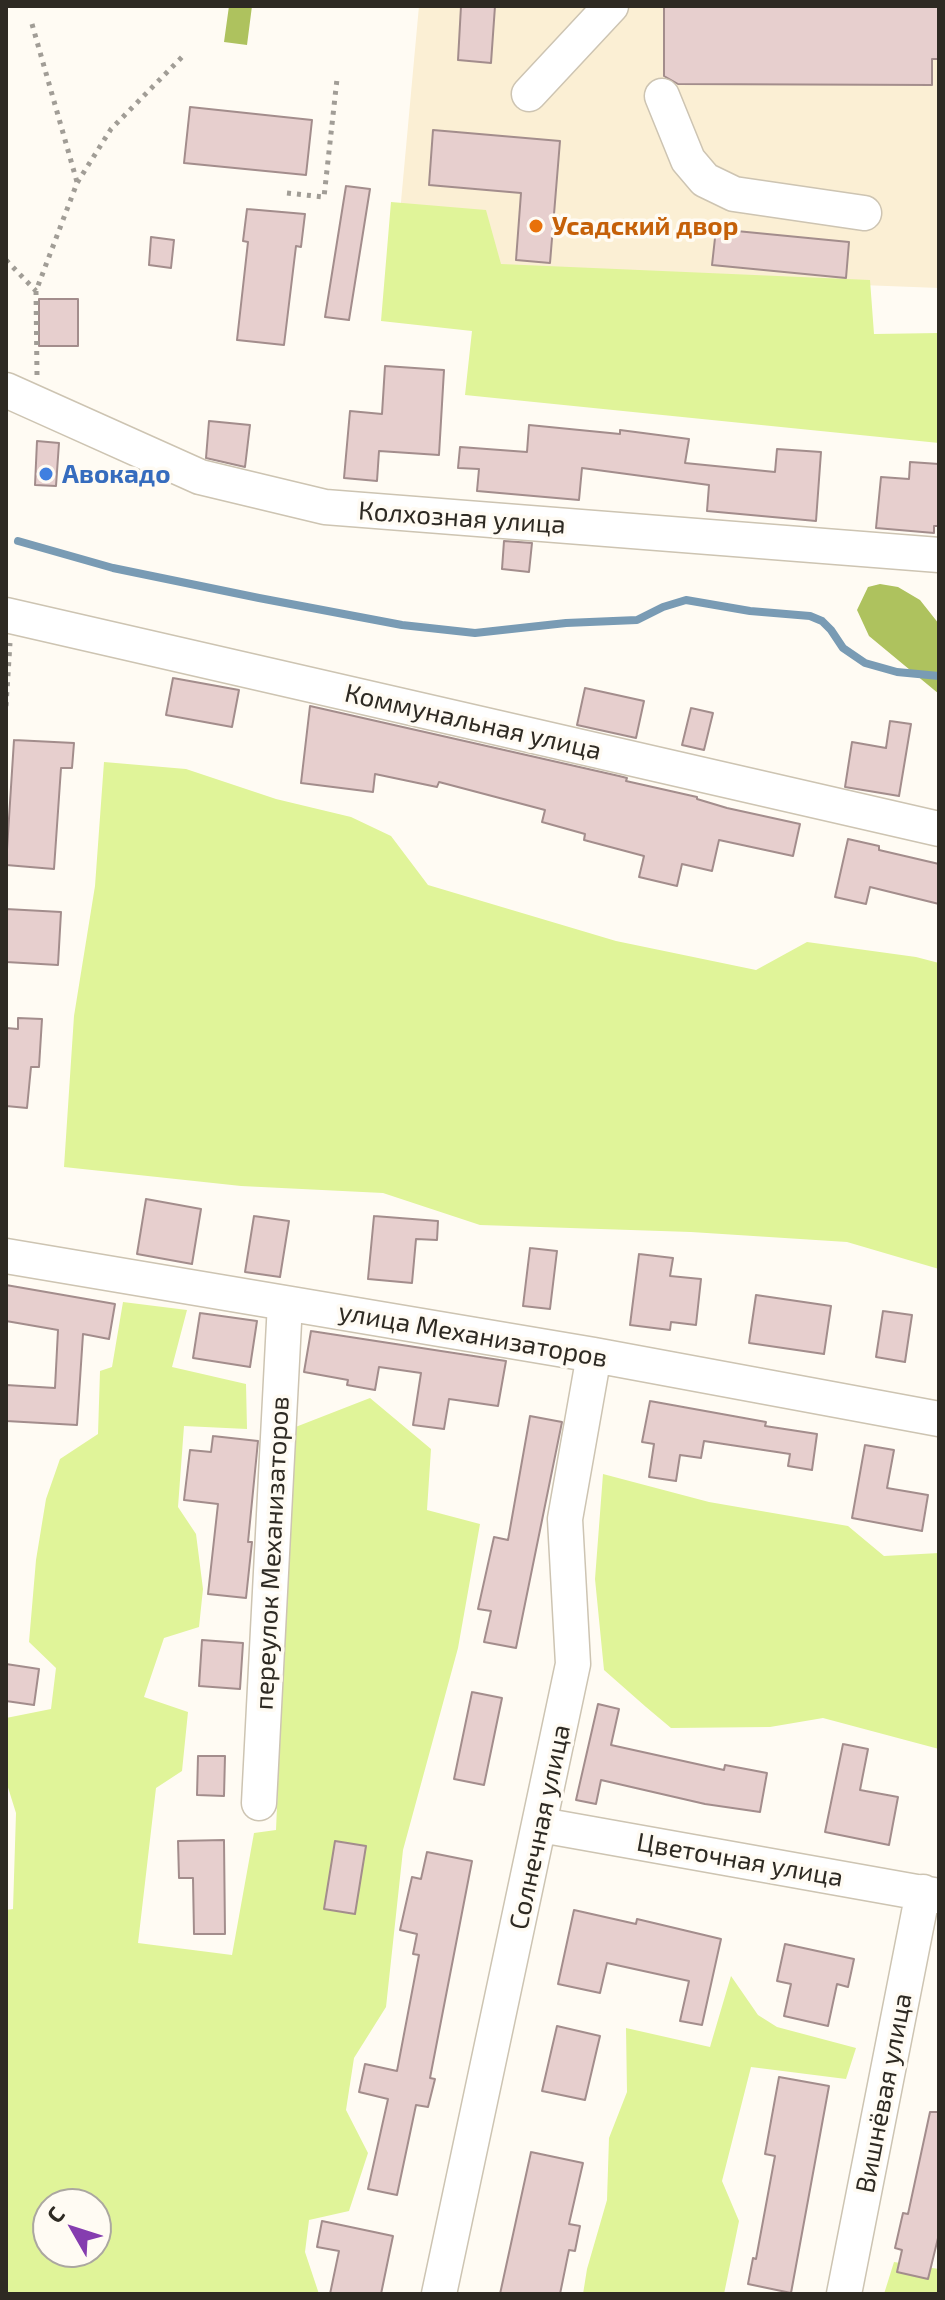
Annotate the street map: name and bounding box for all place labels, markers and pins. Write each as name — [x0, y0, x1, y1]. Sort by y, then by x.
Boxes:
place label: Усадский двор — [552, 210, 738, 242]
marker: Усадский двор — [527, 217, 545, 235]
place label: Авокадо — [62, 458, 171, 490]
marker: Авокадо — [37, 465, 55, 483]

